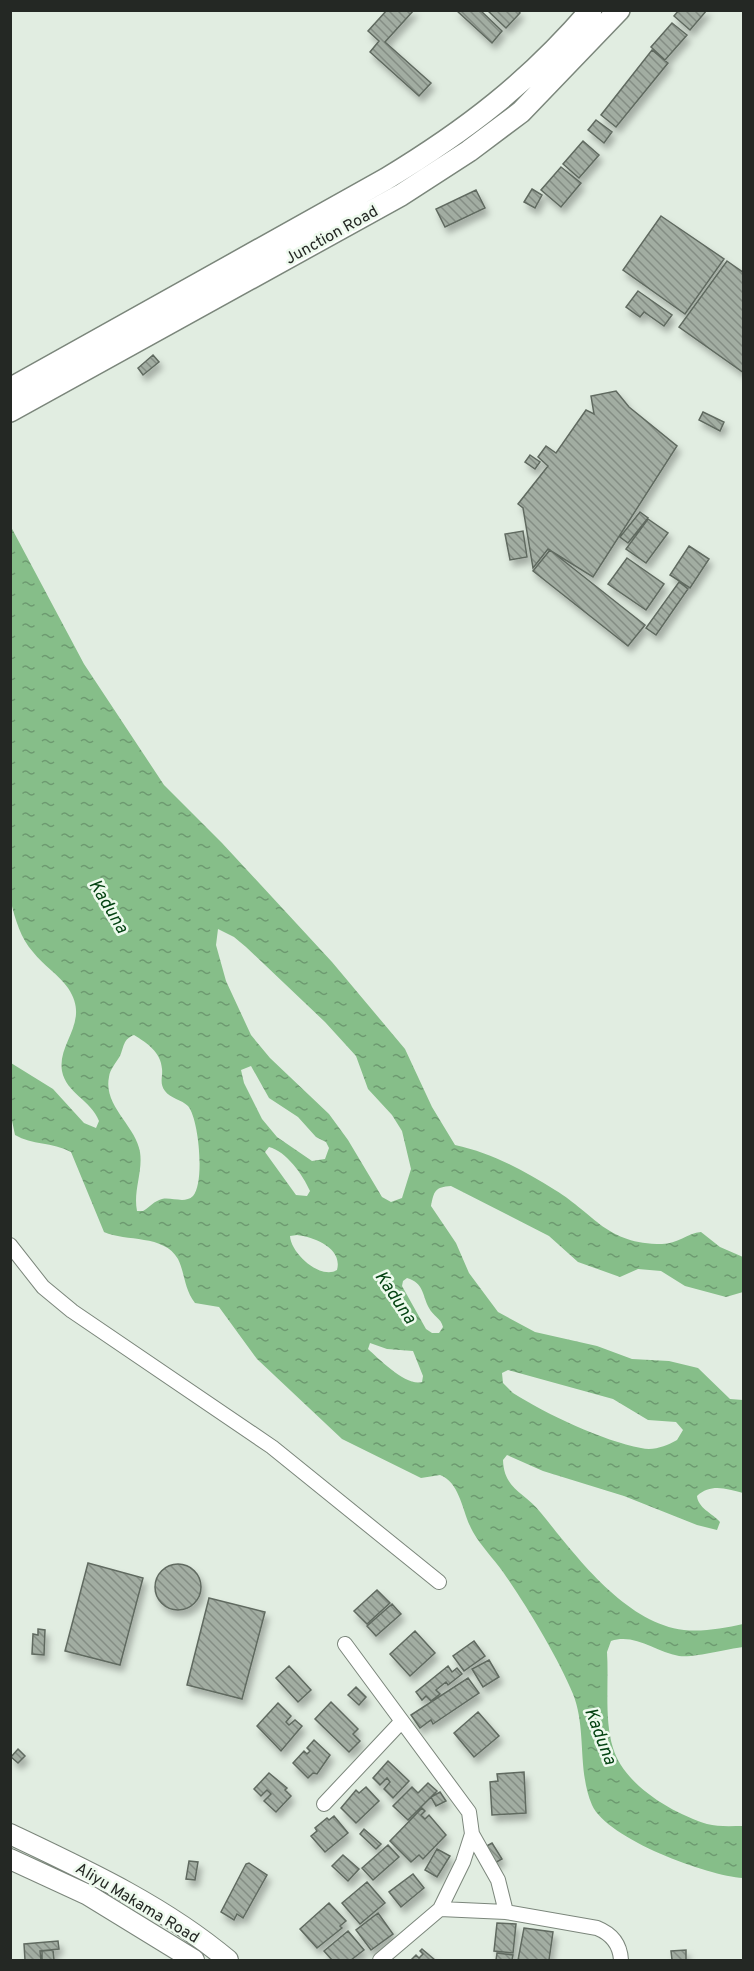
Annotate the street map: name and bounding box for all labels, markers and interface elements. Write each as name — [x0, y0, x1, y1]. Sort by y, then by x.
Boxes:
street label: Junction Road — [282, 202, 382, 270]
water label: Kaduna — [83, 876, 133, 939]
water label: Kaduna — [369, 1267, 421, 1329]
water label: Kaduna — [578, 1705, 621, 1769]
street label: Aliyu Makama Road — [72, 1859, 202, 1949]

